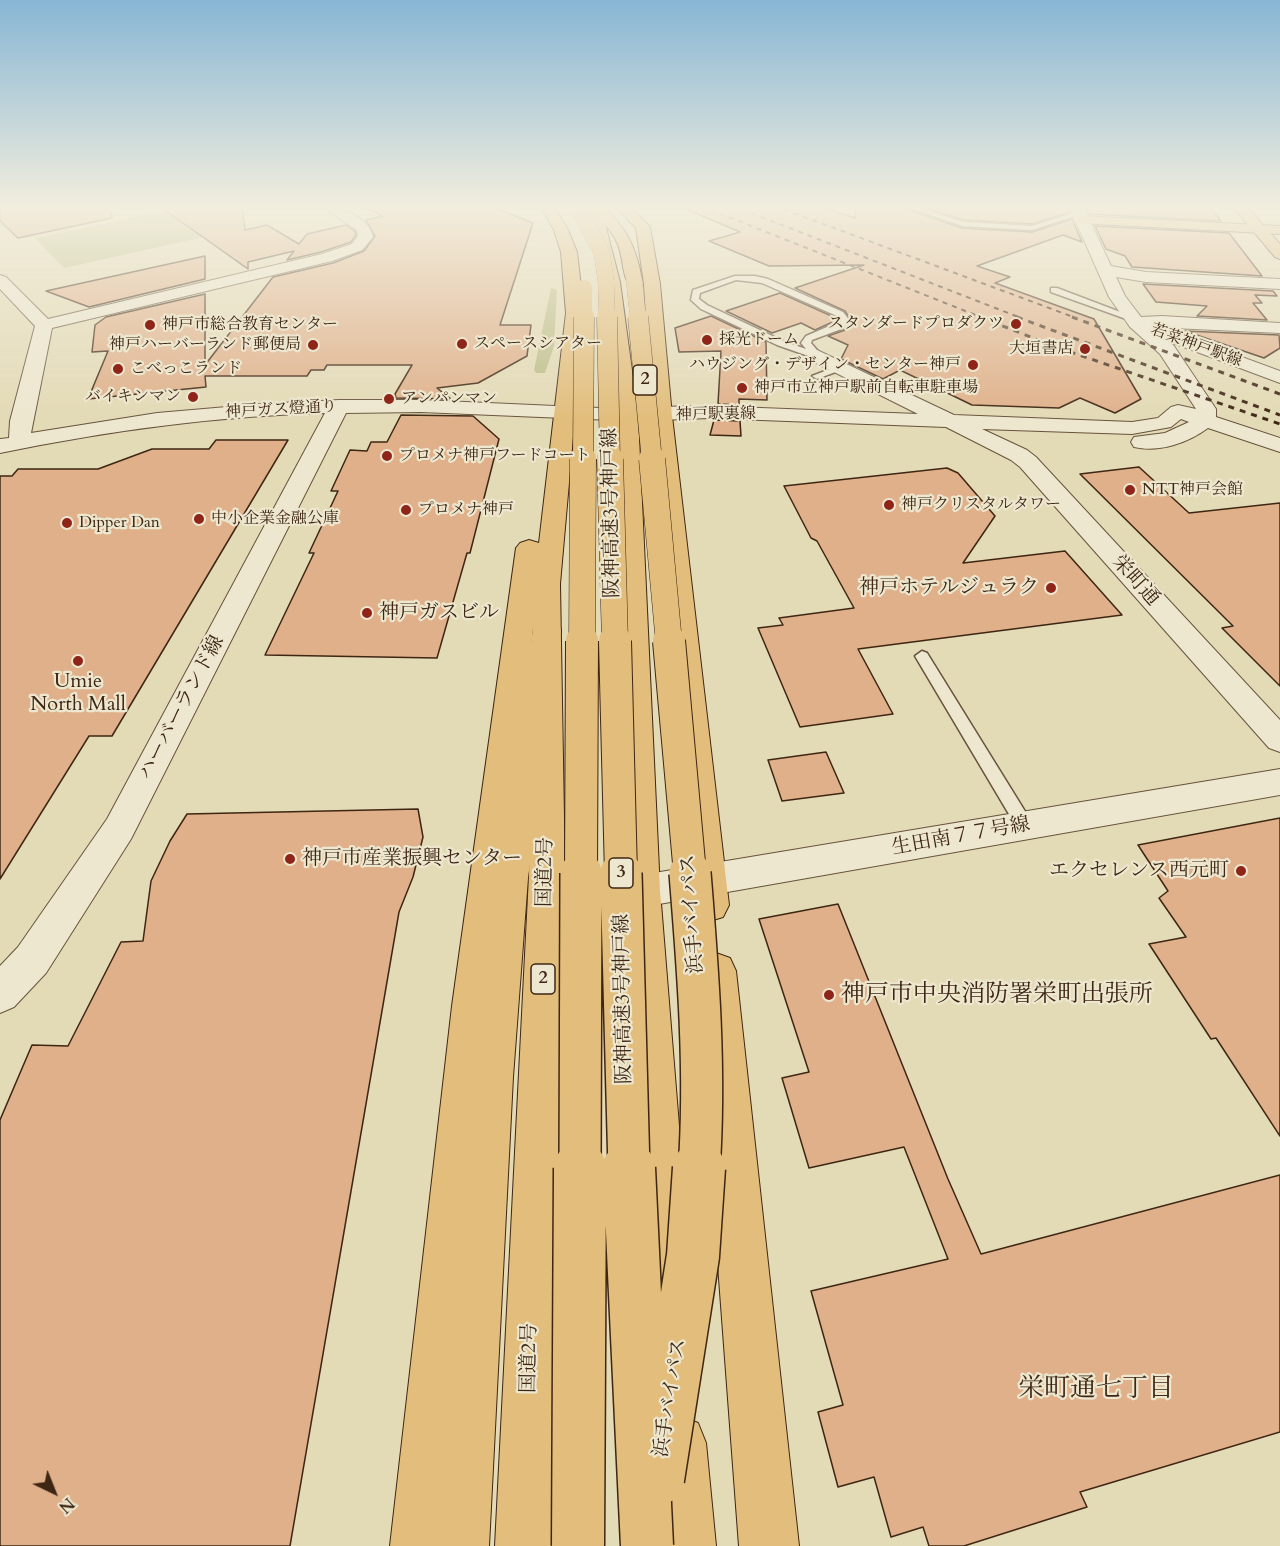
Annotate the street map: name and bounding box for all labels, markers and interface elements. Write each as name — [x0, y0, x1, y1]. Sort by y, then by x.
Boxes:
place label: スタンダードプロダクツ — [828, 314, 1004, 334]
place label: 神戸市総合教育センター — [162, 315, 338, 335]
marker: スタンダードプロダクツ — [1009, 317, 1023, 331]
marker: 神戸市総合教育センター — [143, 318, 157, 332]
street label: 若菜神戸駅線 — [1148, 321, 1244, 371]
place label: 採光ドーム — [719, 330, 799, 350]
marker: 採光ドーム — [700, 333, 714, 347]
place label: スペースシアター — [474, 334, 602, 354]
place label: 神戸ハーバーランド郵便局 — [109, 335, 301, 355]
marker: スペースシアター — [455, 337, 469, 351]
marker: 神戸ハーバーランド郵便局 — [306, 338, 320, 352]
place label: 大垣書店 — [1009, 339, 1073, 359]
marker: 大垣書店 — [1078, 342, 1092, 356]
place label: ハウジング・デザイン・センター神戸 — [689, 355, 961, 375]
marker: ハウジング・デザイン・センター神戸 — [966, 358, 980, 372]
place label: こべっこランド — [130, 359, 242, 379]
marker: こべっこランド — [111, 362, 125, 376]
road number: 2 — [633, 365, 657, 395]
place label: 神戸市立神戸駅前自転車駐車場 — [754, 378, 978, 398]
marker: 神戸市立神戸駅前自転車駐車場 — [735, 381, 749, 395]
place label: バイキンマン — [85, 387, 181, 407]
place label: アンパンマン — [401, 389, 497, 409]
marker: バイキンマン — [186, 390, 200, 404]
marker: アンパンマン — [382, 392, 396, 406]
street label: 神戸ガス燈通り — [225, 397, 337, 423]
street label: 神戸駅裏線 — [676, 405, 756, 425]
street label: 阪神高速3号神戸線 — [599, 428, 625, 598]
place label: プロメナ神戸フードコート — [399, 446, 591, 466]
marker: プロメナ神戸フードコート — [380, 449, 394, 463]
place label: NTT神戸会館 — [1142, 480, 1243, 500]
marker: NTT神戸会館 — [1123, 483, 1137, 497]
place label: 神戸クリスタルタワー — [901, 495, 1061, 515]
marker: 神戸クリスタルタワー — [882, 498, 896, 512]
place label: プロメナ神戸 — [418, 500, 514, 520]
marker: プロメナ神戸 — [399, 503, 413, 517]
place label: 中小企業金融公庫 — [211, 509, 339, 529]
marker: 中小企業金融公庫 — [192, 512, 206, 526]
place label: Dipper Dan — [79, 513, 160, 533]
marker: Dipper Dan — [60, 516, 74, 530]
street label: 栄町通 — [1106, 551, 1164, 611]
place label: 神戸ホテルジュラク — [859, 576, 1039, 600]
marker: 神戸ホテルジュラク — [1044, 581, 1058, 595]
place label: 神戸ガスビル — [379, 601, 499, 625]
marker: 神戸ガスビル — [360, 606, 374, 620]
street label: ハーバーランド線 — [134, 632, 230, 784]
marker: Umie North Mall — [71, 654, 85, 668]
place label: Umie North Mall — [30, 670, 126, 717]
street label: 生田南７７号線 — [890, 813, 1032, 861]
street label: 国道2号 — [533, 837, 559, 907]
place label: 神戸市産業振興センター — [302, 847, 522, 871]
marker: 神戸市産業振興センター — [283, 852, 297, 866]
street label: 浜手バイパス — [677, 853, 709, 975]
road number: 3 — [609, 858, 633, 888]
place label: エクセレンス西元町 — [1049, 859, 1229, 883]
marker: エクセレンス西元町 — [1234, 864, 1248, 878]
street label: 阪神高速3号神戸線 — [611, 914, 637, 1084]
road number: 2 — [531, 964, 555, 994]
place label: 神戸市中央消防署栄町出張所 — [841, 981, 1153, 1009]
marker: 神戸市中央消防署栄町出張所 — [822, 988, 836, 1002]
street label: 国道2号 — [517, 1323, 543, 1393]
street label: 浜手バイパス — [650, 1337, 692, 1459]
district label: 栄町通七丁目 — [1018, 1374, 1174, 1406]
north arrow — [24, 1462, 84, 1522]
text: N — [54, 1492, 79, 1518]

